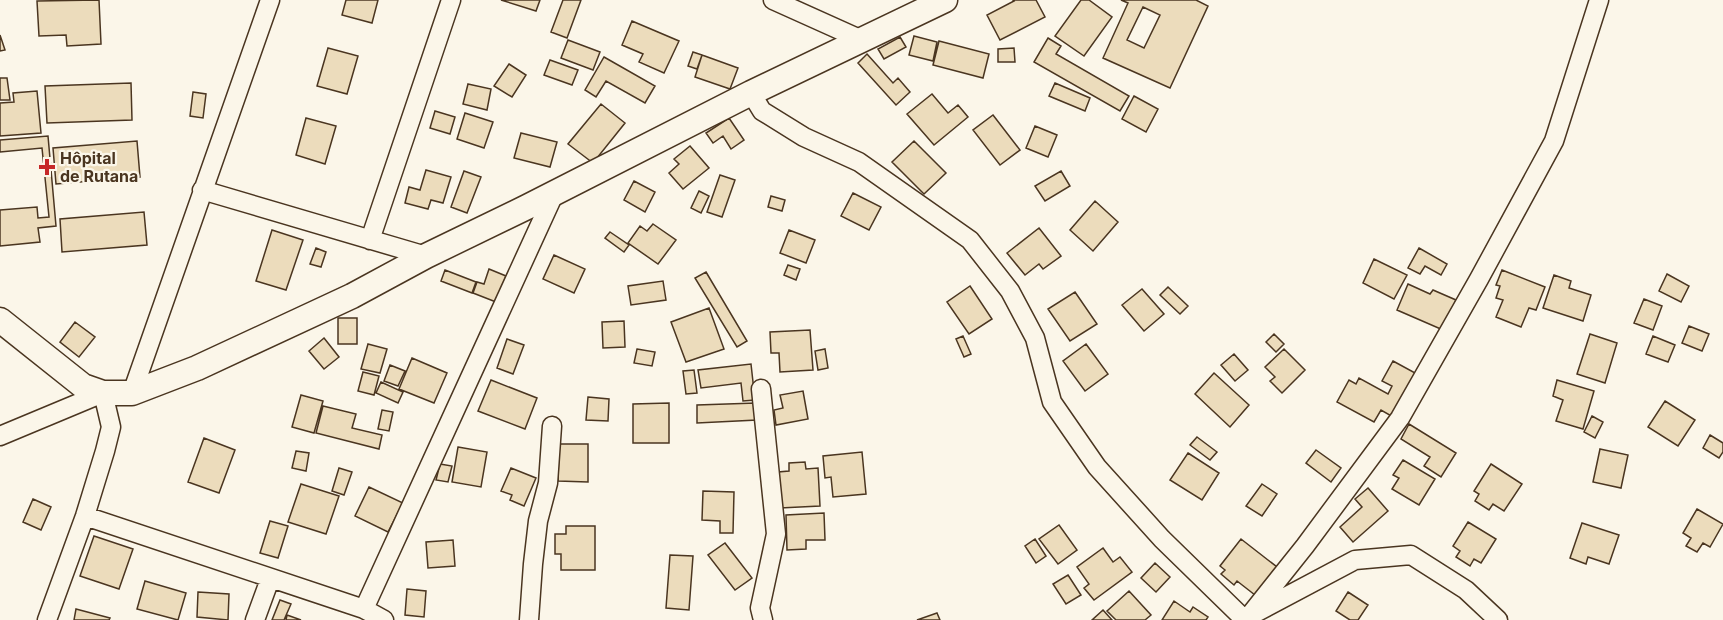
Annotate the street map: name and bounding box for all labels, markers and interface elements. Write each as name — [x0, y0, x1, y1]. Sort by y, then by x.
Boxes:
place label: Hôpital de Rutana — [60, 148, 138, 186]
marker: Hôpital de Rutana — [38, 158, 56, 176]

